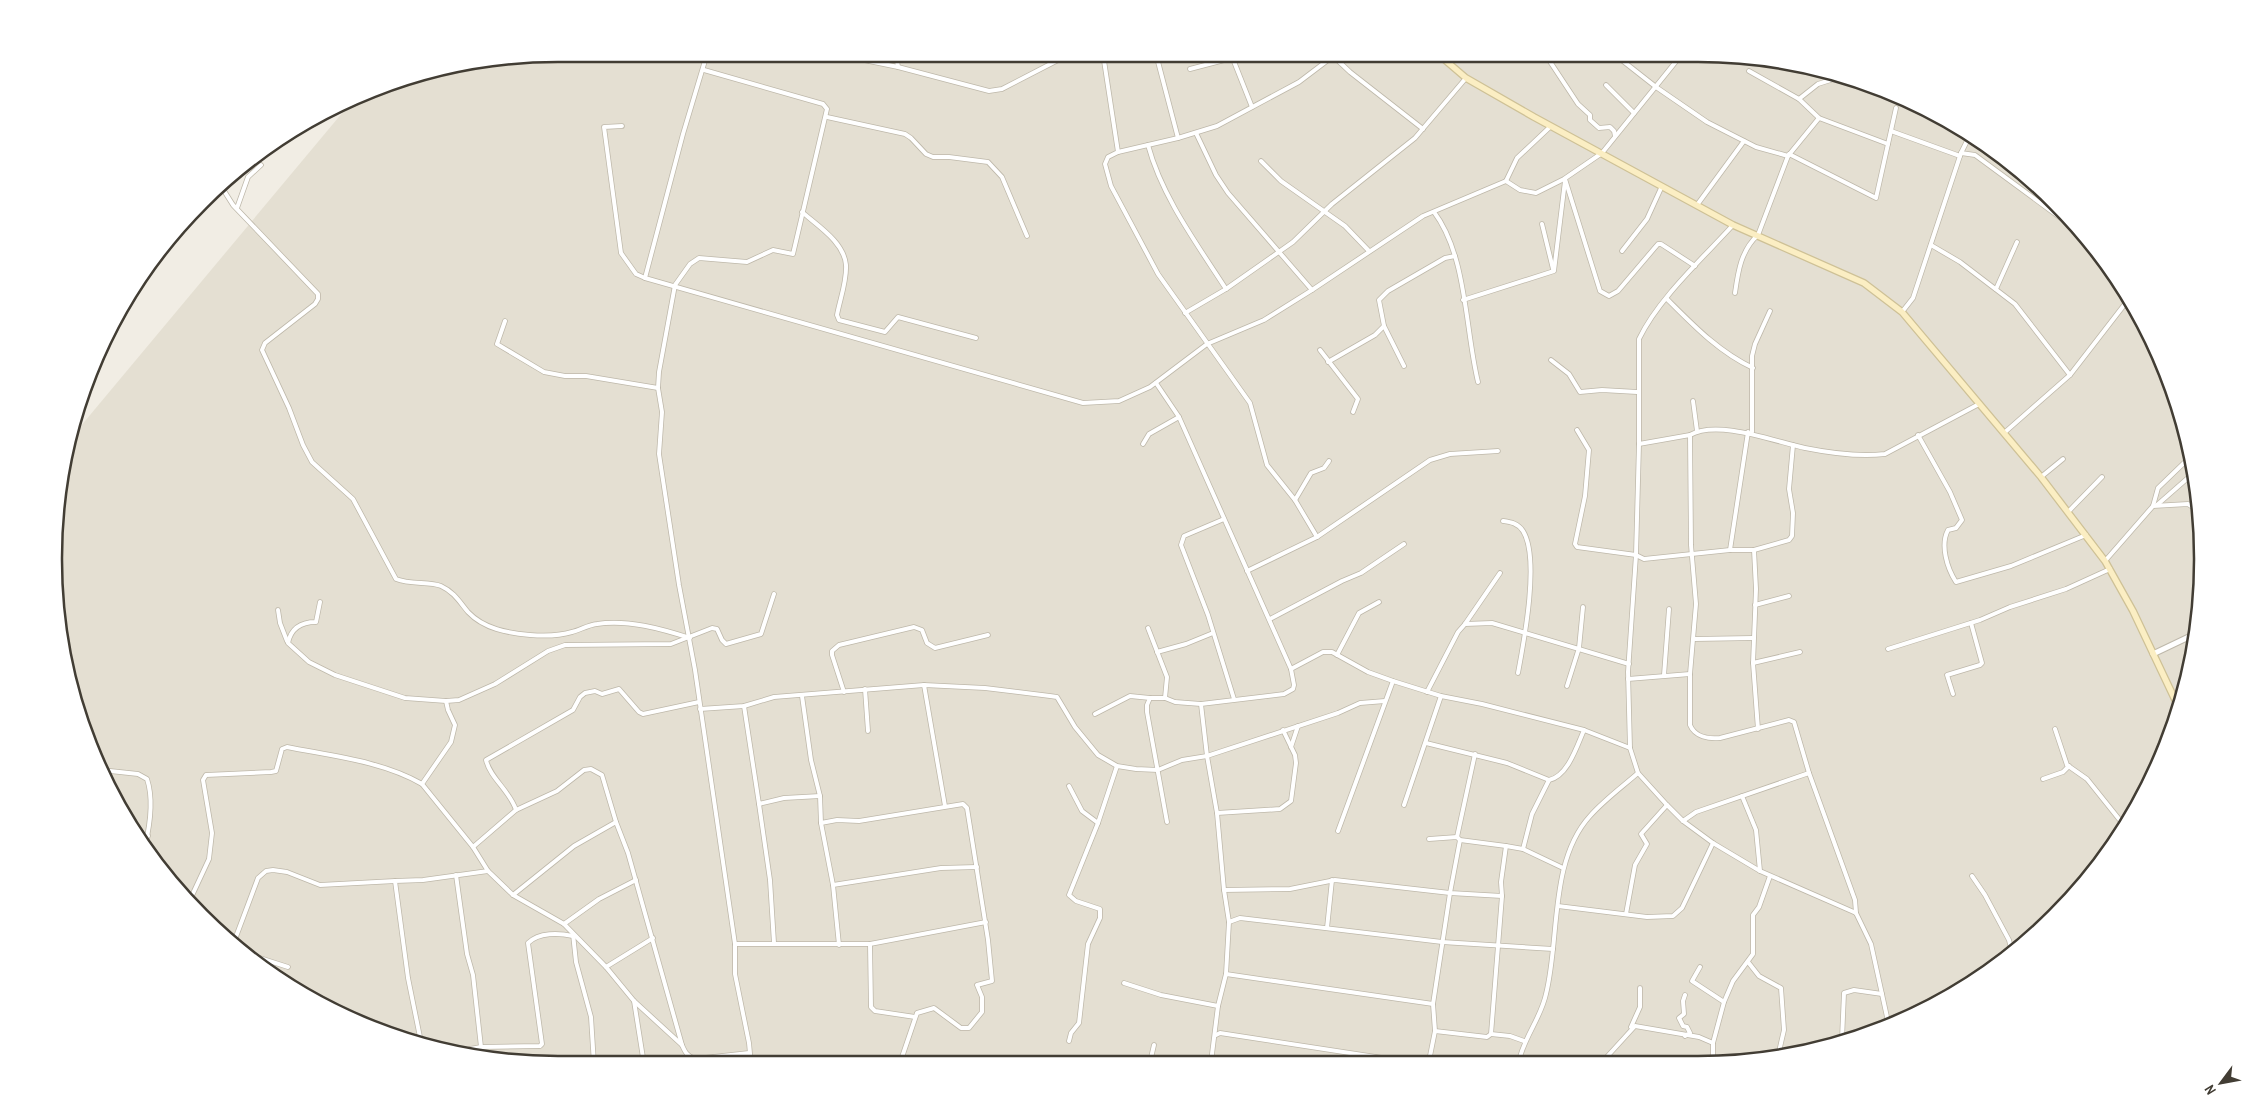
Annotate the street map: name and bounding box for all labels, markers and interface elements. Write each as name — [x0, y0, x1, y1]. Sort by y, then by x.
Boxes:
north arrow — [2196, 1058, 2246, 1108]
text: N — [2200, 1082, 2220, 1098]

